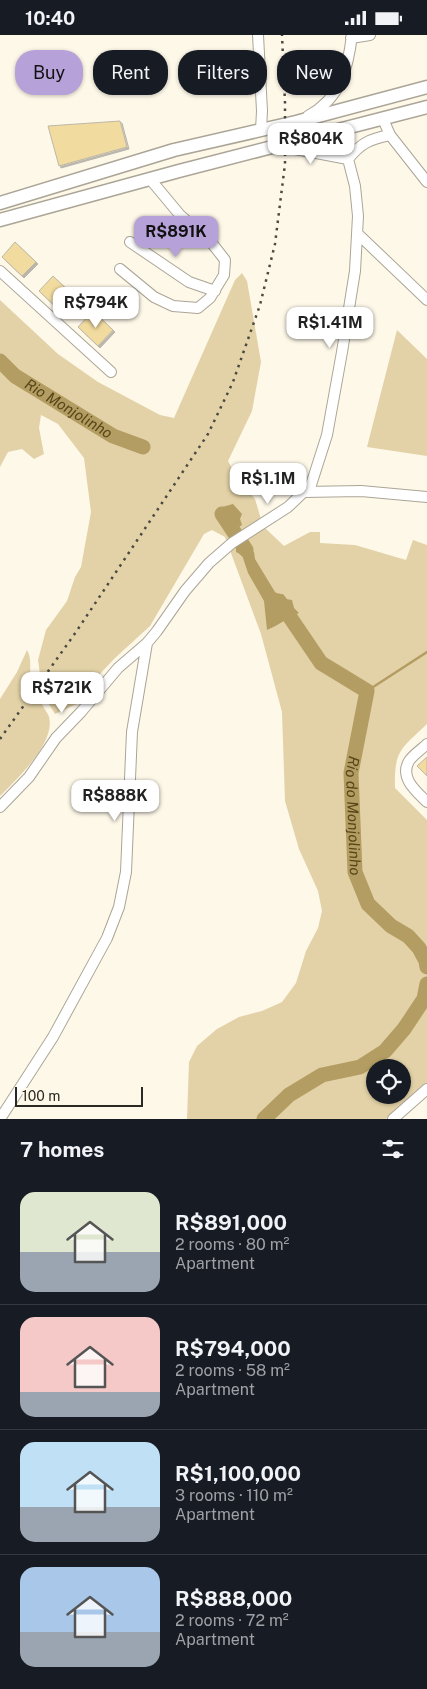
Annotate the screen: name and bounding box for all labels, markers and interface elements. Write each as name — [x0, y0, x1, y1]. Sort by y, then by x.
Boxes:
text: 10:40 — [25, 7, 75, 29]
chip: Buy — [15, 50, 83, 95]
chip: Rent — [93, 50, 168, 95]
chip: Filters — [178, 50, 267, 95]
chip: New — [277, 50, 351, 95]
pin: R$804K — [270, 123, 352, 165]
text: R$804K — [279, 129, 343, 148]
pin: R$891K — [135, 215, 217, 258]
text: R$891K — [145, 222, 207, 241]
pin: R$794K — [55, 287, 137, 329]
text: R$794K — [64, 293, 128, 312]
pin: R$1.41M — [284, 307, 376, 349]
text: R$1.41M — [297, 313, 363, 332]
water label: Rio Monjolinho — [22, 375, 116, 442]
pin: R$1.1M — [227, 463, 309, 505]
text: R$1.1M — [241, 469, 295, 488]
pin: R$721K — [21, 671, 103, 714]
text: R$721K — [32, 678, 92, 697]
water label: Rio do Monjolinho — [343, 755, 364, 876]
pin: R$888K — [74, 779, 156, 822]
text: R$888K — [82, 786, 148, 805]
map controls — [366, 1059, 411, 1104]
button: locate — [366, 1059, 411, 1104]
scale bar — [15, 1084, 142, 1107]
text: 100 m — [22, 1088, 60, 1104]
icon: filters — [379, 1135, 407, 1163]
text: 7 homes — [20, 1137, 104, 1162]
text: R$891,000 — [175, 1210, 287, 1235]
icon: home — [60, 1212, 120, 1272]
text: 2 rooms · 80 m² — [175, 1235, 289, 1254]
text: Apartment — [175, 1254, 255, 1273]
text: R$794,000 — [175, 1336, 291, 1361]
icon: home — [60, 1337, 120, 1397]
text: 2 rooms · 58 m² — [175, 1361, 290, 1380]
text: Apartment — [175, 1380, 255, 1399]
text: R$1,100,000 — [175, 1461, 301, 1486]
icon: home — [60, 1462, 120, 1522]
text: 3 rooms · 110 m² — [175, 1486, 293, 1505]
text: Apartment — [175, 1505, 255, 1524]
text: R$888,000 — [175, 1586, 292, 1611]
icon: home — [60, 1587, 120, 1647]
text: 2 rooms · 72 m² — [175, 1611, 289, 1630]
text: Apartment — [175, 1630, 255, 1649]

